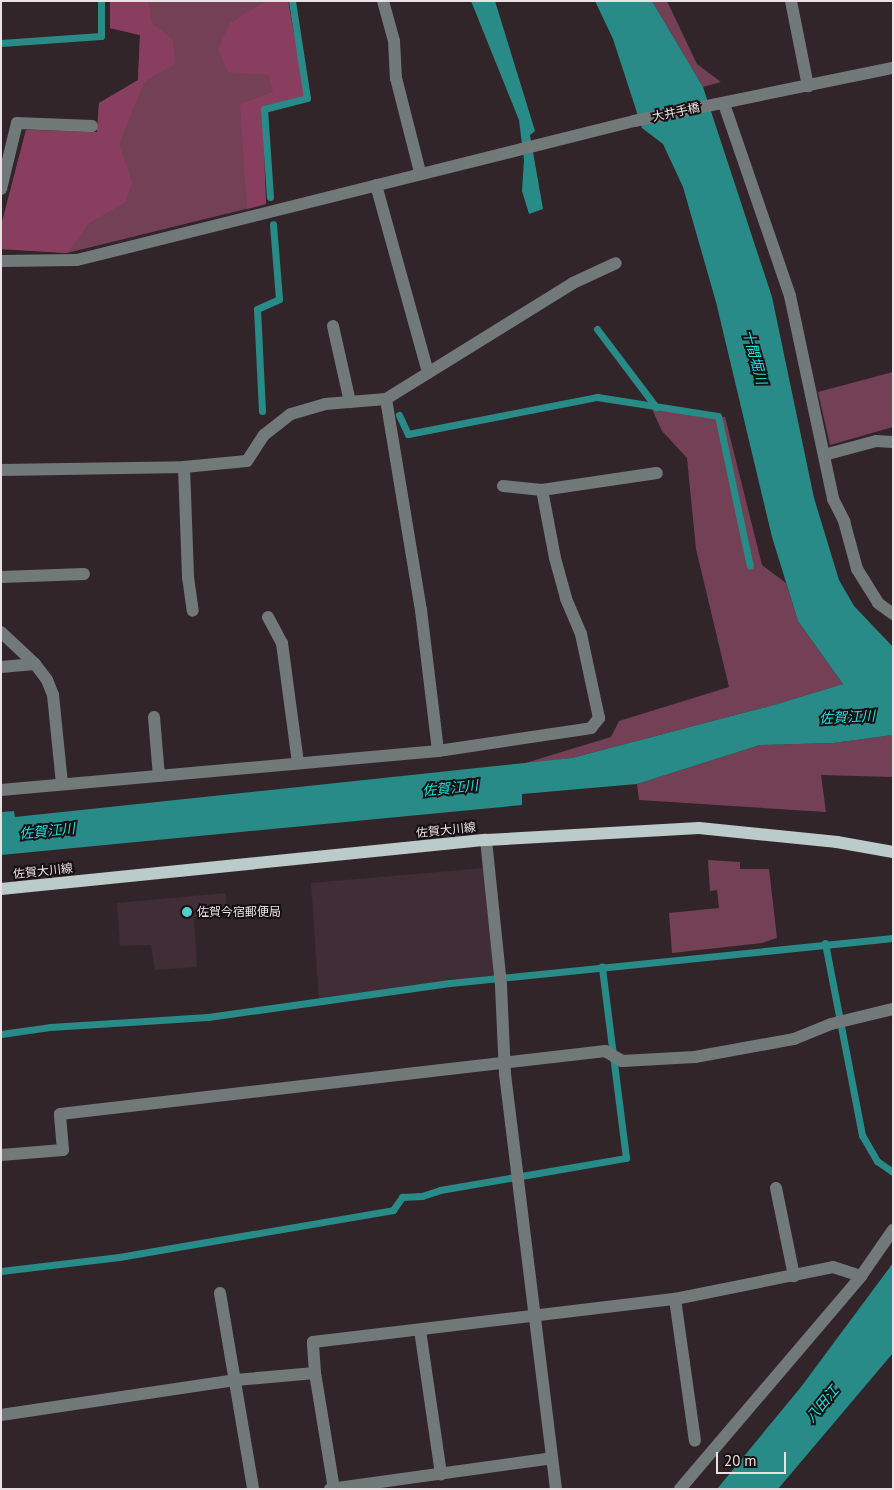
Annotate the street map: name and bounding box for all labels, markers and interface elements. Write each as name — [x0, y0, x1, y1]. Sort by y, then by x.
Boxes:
street label: 大井手橋 — [651, 100, 701, 124]
water label: 十間堀川 — [740, 328, 770, 386]
water label: 佐賀江川 — [819, 707, 875, 727]
water label: 佐賀江川 — [421, 777, 479, 799]
water label: 佐賀江川 — [18, 820, 76, 842]
street label: 佐賀大川線 — [415, 820, 477, 840]
street label: 佐賀大川線 — [12, 861, 74, 881]
place label: 佐賀今宿郵便局 — [197, 905, 281, 919]
marker: 佐賀今宿郵便局 — [181, 906, 193, 918]
water label: 八田江 — [802, 1383, 842, 1425]
scale bar — [719, 1442, 789, 1474]
text: 20 m — [724, 1451, 757, 1470]

